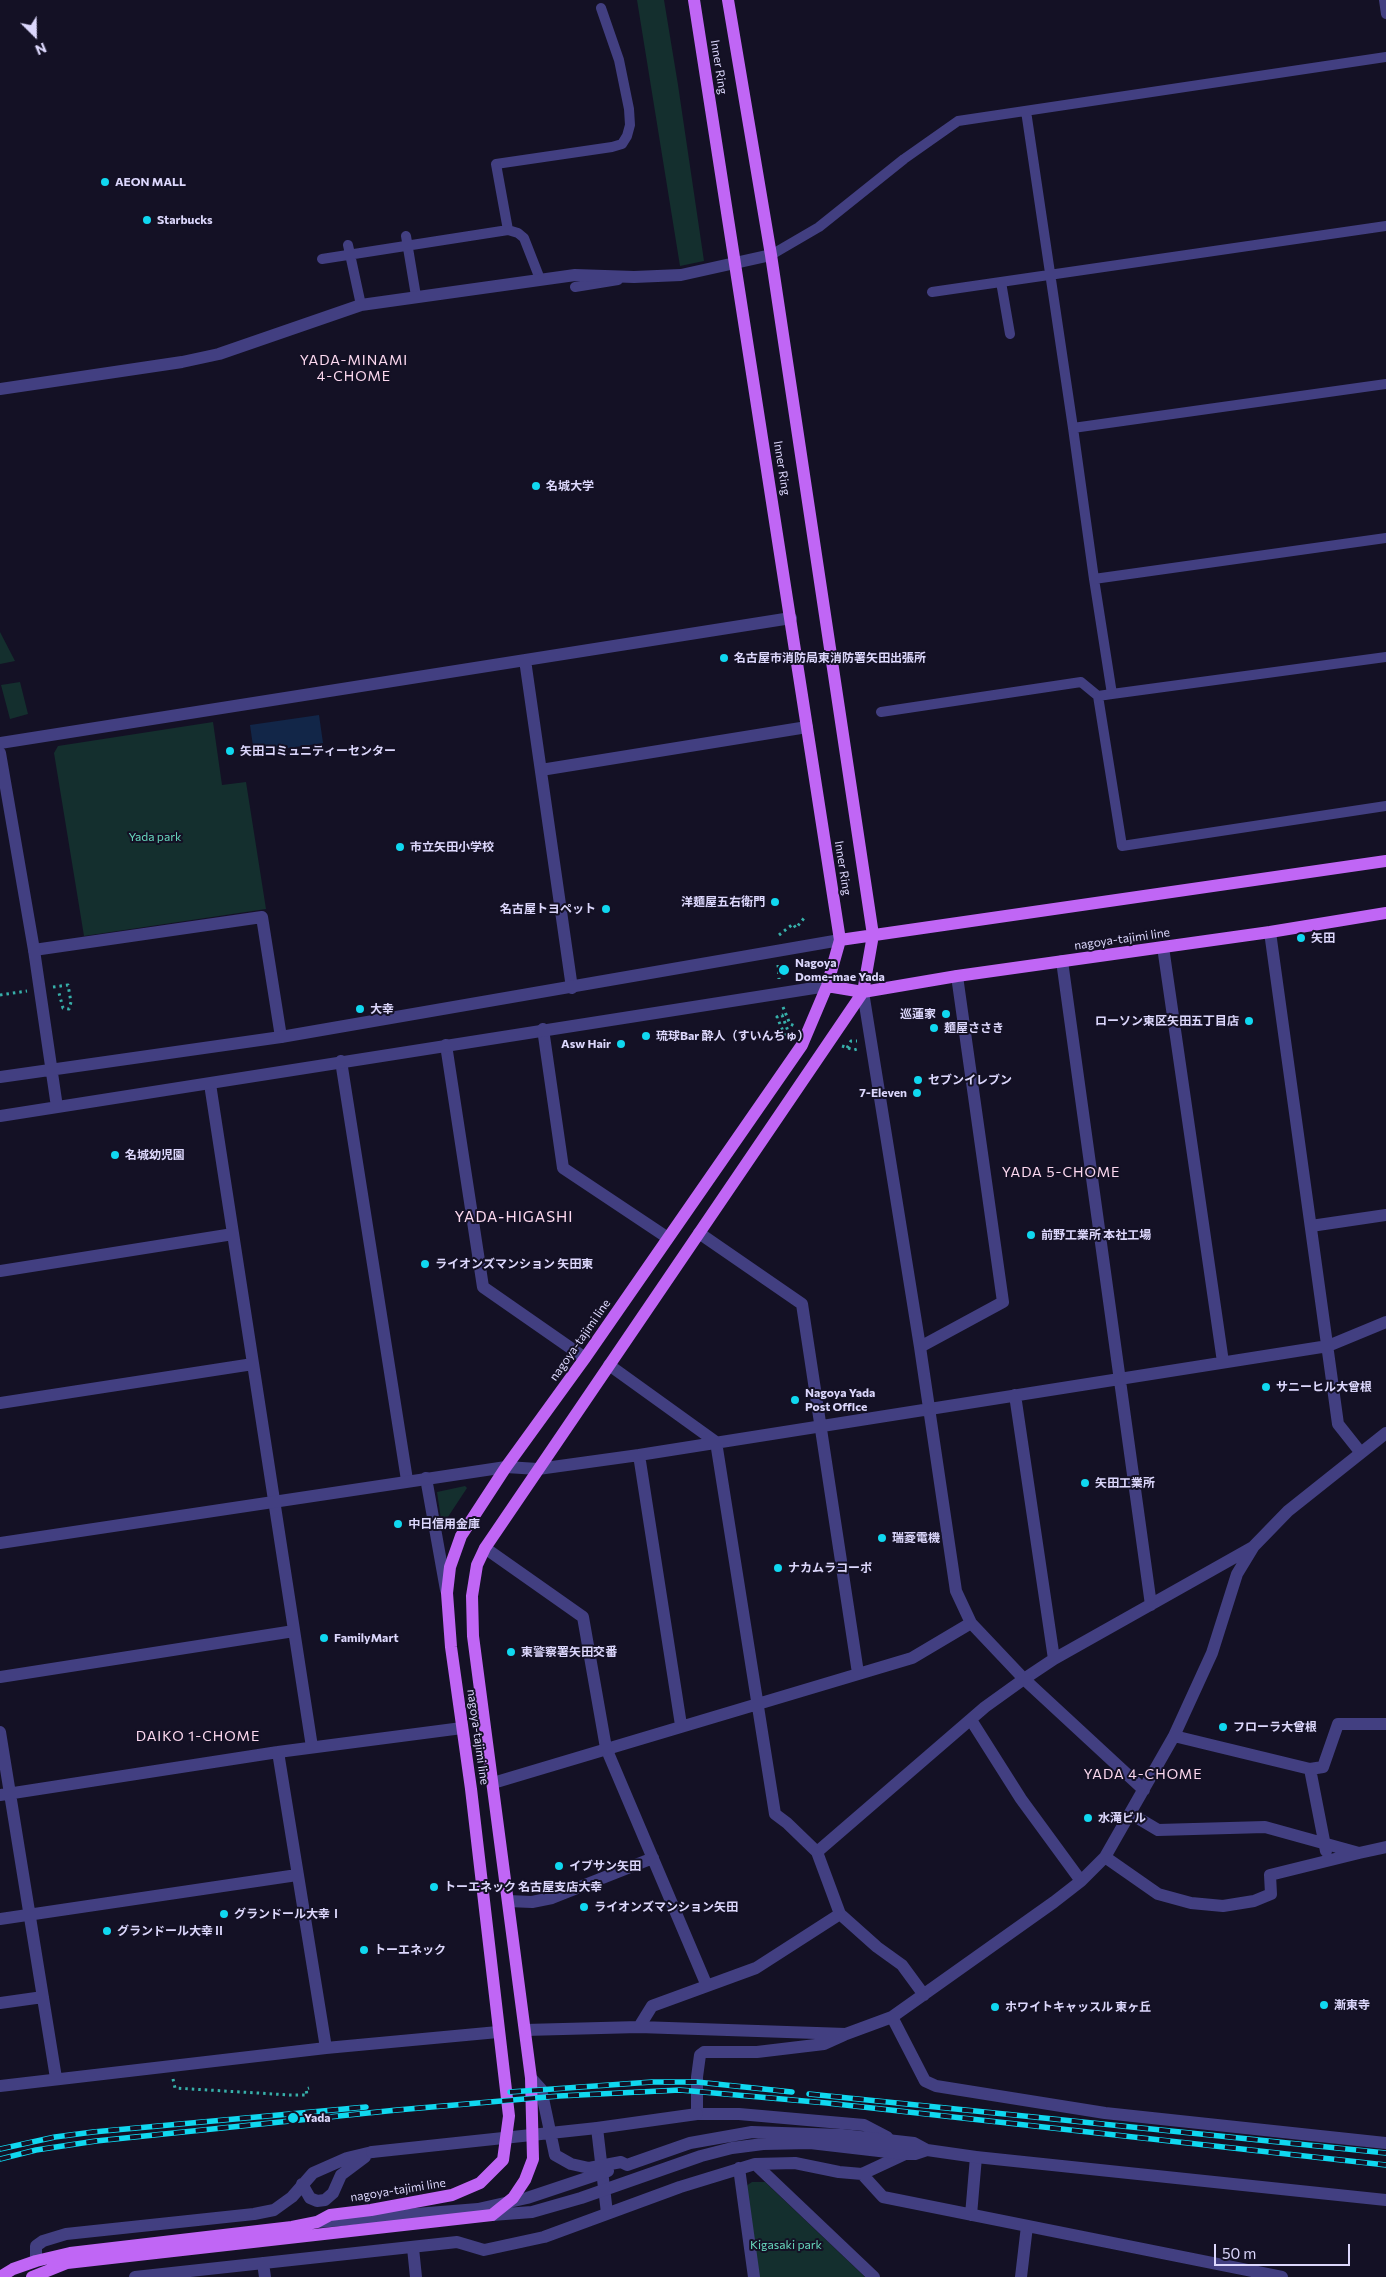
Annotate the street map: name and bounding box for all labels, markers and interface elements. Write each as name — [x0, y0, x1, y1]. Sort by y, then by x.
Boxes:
north arrow — [10, 10, 60, 60]
text: N — [33, 39, 49, 59]
street label: Inner Ring — [708, 39, 730, 95]
place label: AEON MALL — [115, 175, 186, 189]
marker: AEON MALL — [99, 176, 111, 188]
place label: Starbucks — [157, 213, 213, 227]
marker: Starbucks — [141, 214, 153, 226]
district label: YADA-MINAMI 4-CHOME — [298, 352, 410, 384]
street label: Inner Ring — [771, 440, 793, 496]
place label: 名城大学 — [546, 479, 594, 493]
marker: 名城大学 — [530, 480, 542, 492]
place label: 名古屋市消防局東消防署矢田出張所 — [734, 651, 926, 665]
marker: 名古屋市消防局東消防署矢田出張所 — [718, 652, 730, 664]
place label: 矢田コミュニティーセンター — [240, 744, 396, 758]
marker: 矢田コミュニティーセンター — [224, 745, 236, 757]
park label: Yada park — [128, 830, 182, 844]
place label: 市立矢田小学校 — [410, 840, 494, 854]
street label: Inner Ring — [832, 840, 854, 896]
marker: 市立矢田小学校 — [394, 841, 406, 853]
place label: 洋麺屋五右衛門 — [681, 895, 765, 909]
marker: 洋麺屋五右衛門 — [769, 896, 781, 908]
place label: 名古屋トヨペット — [500, 902, 596, 916]
marker: 名古屋トヨペット — [600, 903, 612, 915]
street label: nagoya-tajimi line — [1073, 925, 1171, 953]
place label: 矢田 — [1311, 931, 1335, 945]
marker: 矢田 — [1295, 932, 1307, 944]
place label: Nagoya Dome-mae Yada — [795, 956, 885, 984]
marker: Nagoya Dome-mae Yada — [777, 963, 791, 977]
place label: 大幸 — [370, 1002, 394, 1016]
marker: 大幸 — [354, 1003, 366, 1015]
place label: 巡蓮家 — [900, 1007, 936, 1021]
marker: 巡蓮家 — [940, 1008, 952, 1020]
place label: ローソン東区矢田五丁目店 — [1095, 1014, 1239, 1028]
marker: ローソン東区矢田五丁目店 — [1243, 1015, 1255, 1027]
place label: 麺屋ささき — [944, 1021, 1004, 1035]
marker: 麺屋ささき — [928, 1022, 940, 1034]
place label: 琉球Bar 酔人（すいんちゅ） — [656, 1029, 810, 1043]
marker: 琉球Bar 酔人（すいんちゅ） — [640, 1030, 652, 1042]
place label: Asw Hair — [561, 1037, 611, 1051]
marker: Asw Hair — [615, 1038, 627, 1050]
place label: セブンイレブン — [928, 1073, 1012, 1087]
marker: セブンイレブン — [912, 1074, 924, 1086]
place label: 7-Eleven — [859, 1086, 907, 1100]
marker: 7-Eleven — [911, 1087, 923, 1099]
place label: 名城幼児園 — [125, 1148, 185, 1162]
marker: 名城幼児園 — [109, 1149, 121, 1161]
district label: YADA 5-CHOME — [1000, 1164, 1122, 1180]
district label: YADA-HIGASHI — [453, 1208, 575, 1226]
place label: 前野工業所 本社工場 — [1041, 1228, 1151, 1242]
marker: 前野工業所 本社工場 — [1025, 1229, 1037, 1241]
place label: ライオンズマンション 矢田東 — [435, 1257, 593, 1271]
marker: ライオンズマンション 矢田東 — [419, 1258, 431, 1270]
street label: nagoya-tajimi line — [546, 1296, 614, 1384]
place label: サニーヒル大曾根 — [1276, 1380, 1372, 1394]
marker: サニーヒル大曾根 — [1260, 1381, 1272, 1393]
place label: Nagoya Yada Post Office — [805, 1386, 875, 1414]
marker: Nagoya Yada Post Office — [789, 1394, 801, 1406]
place label: 矢田工業所 — [1095, 1476, 1155, 1490]
marker: 矢田工業所 — [1079, 1477, 1091, 1489]
place label: 中日信用金庫 — [408, 1517, 480, 1531]
marker: 中日信用金庫 — [392, 1518, 404, 1530]
place label: 瑞菱電機 — [892, 1531, 940, 1545]
marker: 瑞菱電機 — [876, 1532, 888, 1544]
place label: ナカムラコーポ — [788, 1561, 872, 1575]
marker: ナカムラコーポ — [772, 1562, 784, 1574]
place label: FamilyMart — [334, 1631, 398, 1645]
marker: FamilyMart — [318, 1632, 330, 1644]
place label: 東警察署矢田交番 — [521, 1645, 617, 1659]
marker: 東警察署矢田交番 — [505, 1646, 517, 1658]
street label: nagoya-tajimi line — [464, 1688, 492, 1786]
place label: フローラ大曾根 — [1233, 1720, 1317, 1734]
marker: フローラ大曾根 — [1217, 1721, 1229, 1733]
district label: DAIKO 1-CHOME — [134, 1728, 262, 1744]
district label: YADA 4-CHOME — [1082, 1766, 1204, 1782]
place label: 水滝ビル — [1098, 1811, 1146, 1825]
marker: 水滝ビル — [1082, 1812, 1094, 1824]
place label: イブサン矢田 — [569, 1859, 641, 1873]
marker: イブサン矢田 — [553, 1860, 565, 1872]
place label: トーエネック 名古屋支店大幸 — [444, 1880, 602, 1894]
marker: トーエネック 名古屋支店大幸 — [428, 1881, 440, 1893]
place label: ライオンズマンション矢田 — [594, 1900, 738, 1914]
marker: ライオンズマンション矢田 — [578, 1901, 590, 1913]
place label: グランドール大幸Ⅰ — [234, 1907, 342, 1921]
marker: グランドール大幸Ⅰ — [218, 1908, 230, 1920]
place label: グランドール大幸Ⅱ — [117, 1924, 225, 1938]
marker: グランドール大幸Ⅱ — [101, 1925, 113, 1937]
place label: トーエネック — [374, 1943, 446, 1957]
marker: トーエネック — [358, 1944, 370, 1956]
place label: 漸東寺 — [1334, 1998, 1370, 2012]
marker: 漸東寺 — [1318, 1999, 1330, 2011]
place label: ホワイトキャッスル 東ヶ丘 — [1005, 2000, 1151, 2014]
marker: ホワイトキャッスル 東ヶ丘 — [989, 2001, 1001, 2013]
marker: Yada — [286, 2111, 300, 2125]
place label: Yada — [304, 2111, 331, 2125]
street label: nagoya-tajimi line — [349, 2175, 447, 2205]
scale bar — [1216, 2234, 1352, 2266]
park label: Kigasaki park — [750, 2238, 822, 2252]
text: 50 m — [1222, 2244, 1256, 2262]

